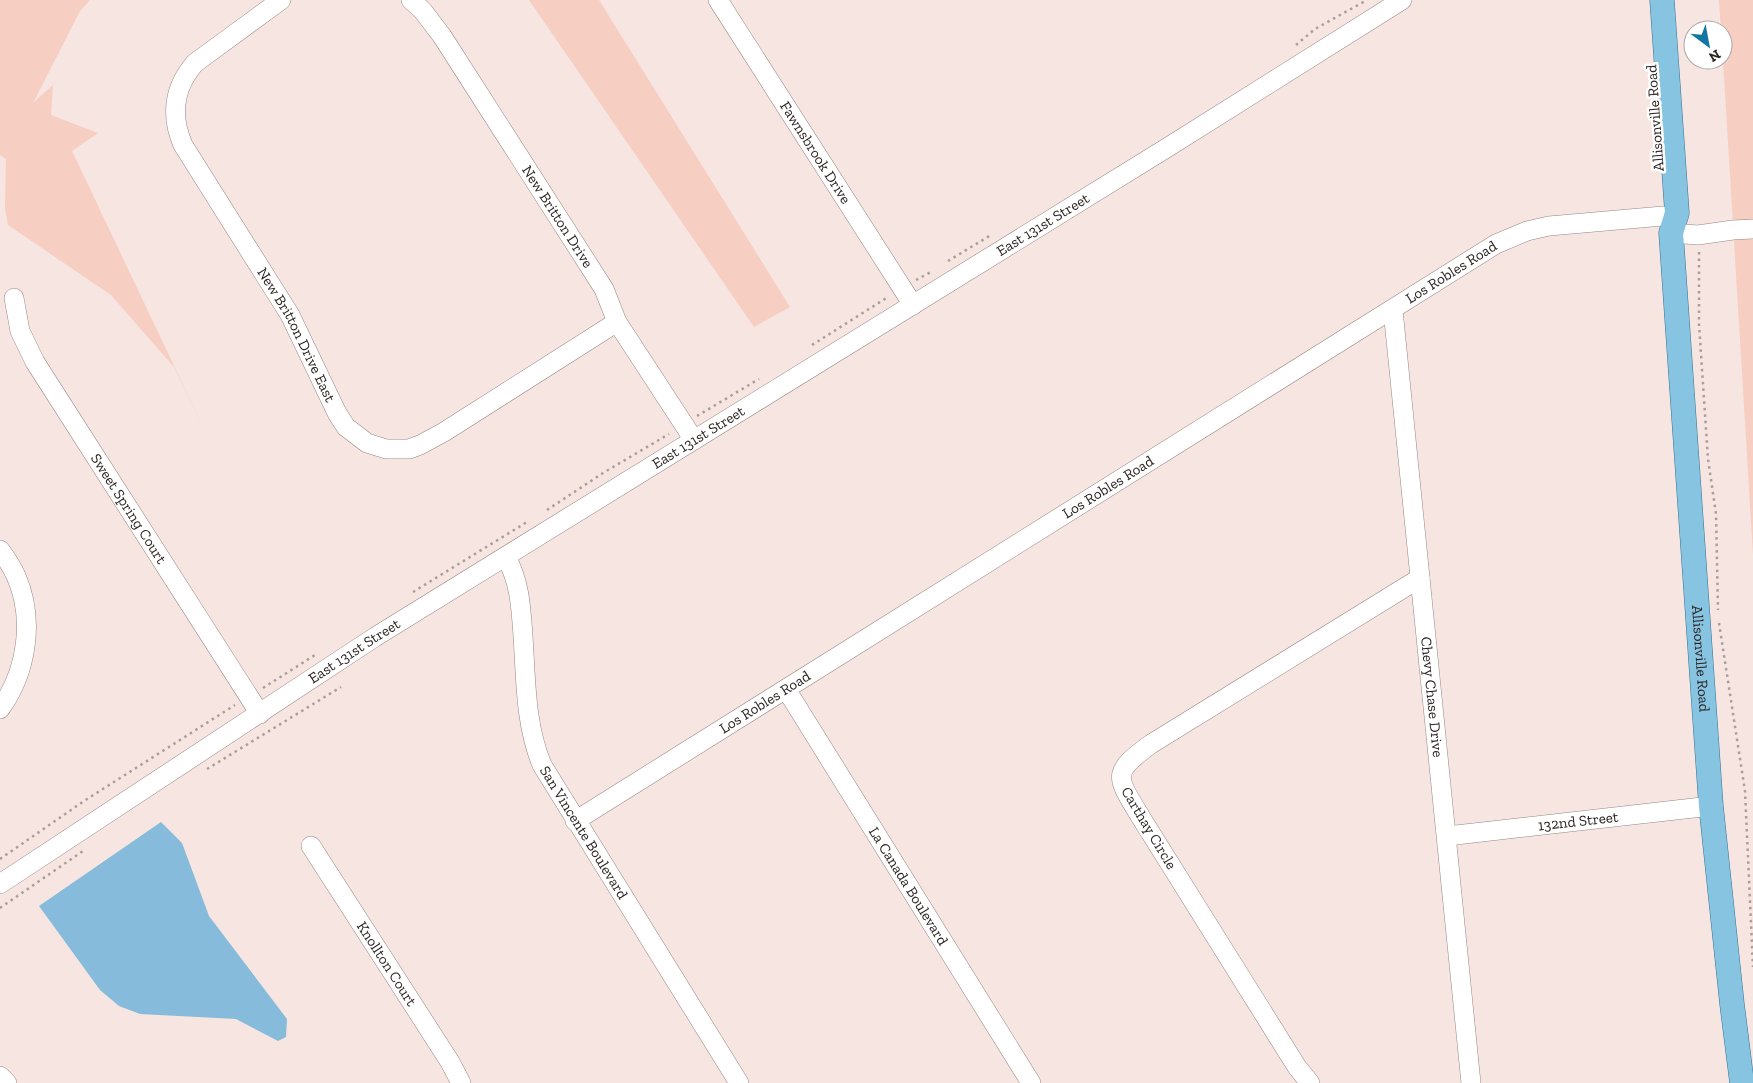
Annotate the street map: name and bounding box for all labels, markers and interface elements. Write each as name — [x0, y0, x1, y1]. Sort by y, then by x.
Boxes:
north arrow — [1683, 20, 1733, 70]
text: N — [1705, 46, 1724, 66]
street label: Allisonville Road — [1642, 63, 1668, 172]
street label: Fawnsbrook Drive — [776, 98, 855, 207]
street label: New Britton Drive — [518, 162, 597, 271]
street label: East 131st Street — [993, 189, 1093, 260]
street label: Los Robles Road — [1402, 236, 1501, 307]
street label: New Britton Drive East — [253, 264, 340, 405]
street label: East 131st Street — [649, 402, 748, 473]
street label: Sweet Spring Court — [87, 450, 171, 567]
street label: Los Robles Road — [1059, 451, 1158, 522]
street label: Allisonville Road — [1688, 605, 1713, 713]
street label: East 131st Street — [305, 615, 404, 687]
street label: Chevy Chase Drive — [1417, 636, 1447, 758]
street label: Los Robles Road — [716, 666, 814, 737]
street label: San Vincente Boulevard — [536, 763, 632, 903]
street label: Carthay Circle — [1117, 783, 1181, 873]
street label: 132nd Street — [1537, 808, 1620, 835]
street label: La Canada Boulevard — [865, 824, 952, 949]
street label: Knollton Court — [353, 918, 421, 1010]

